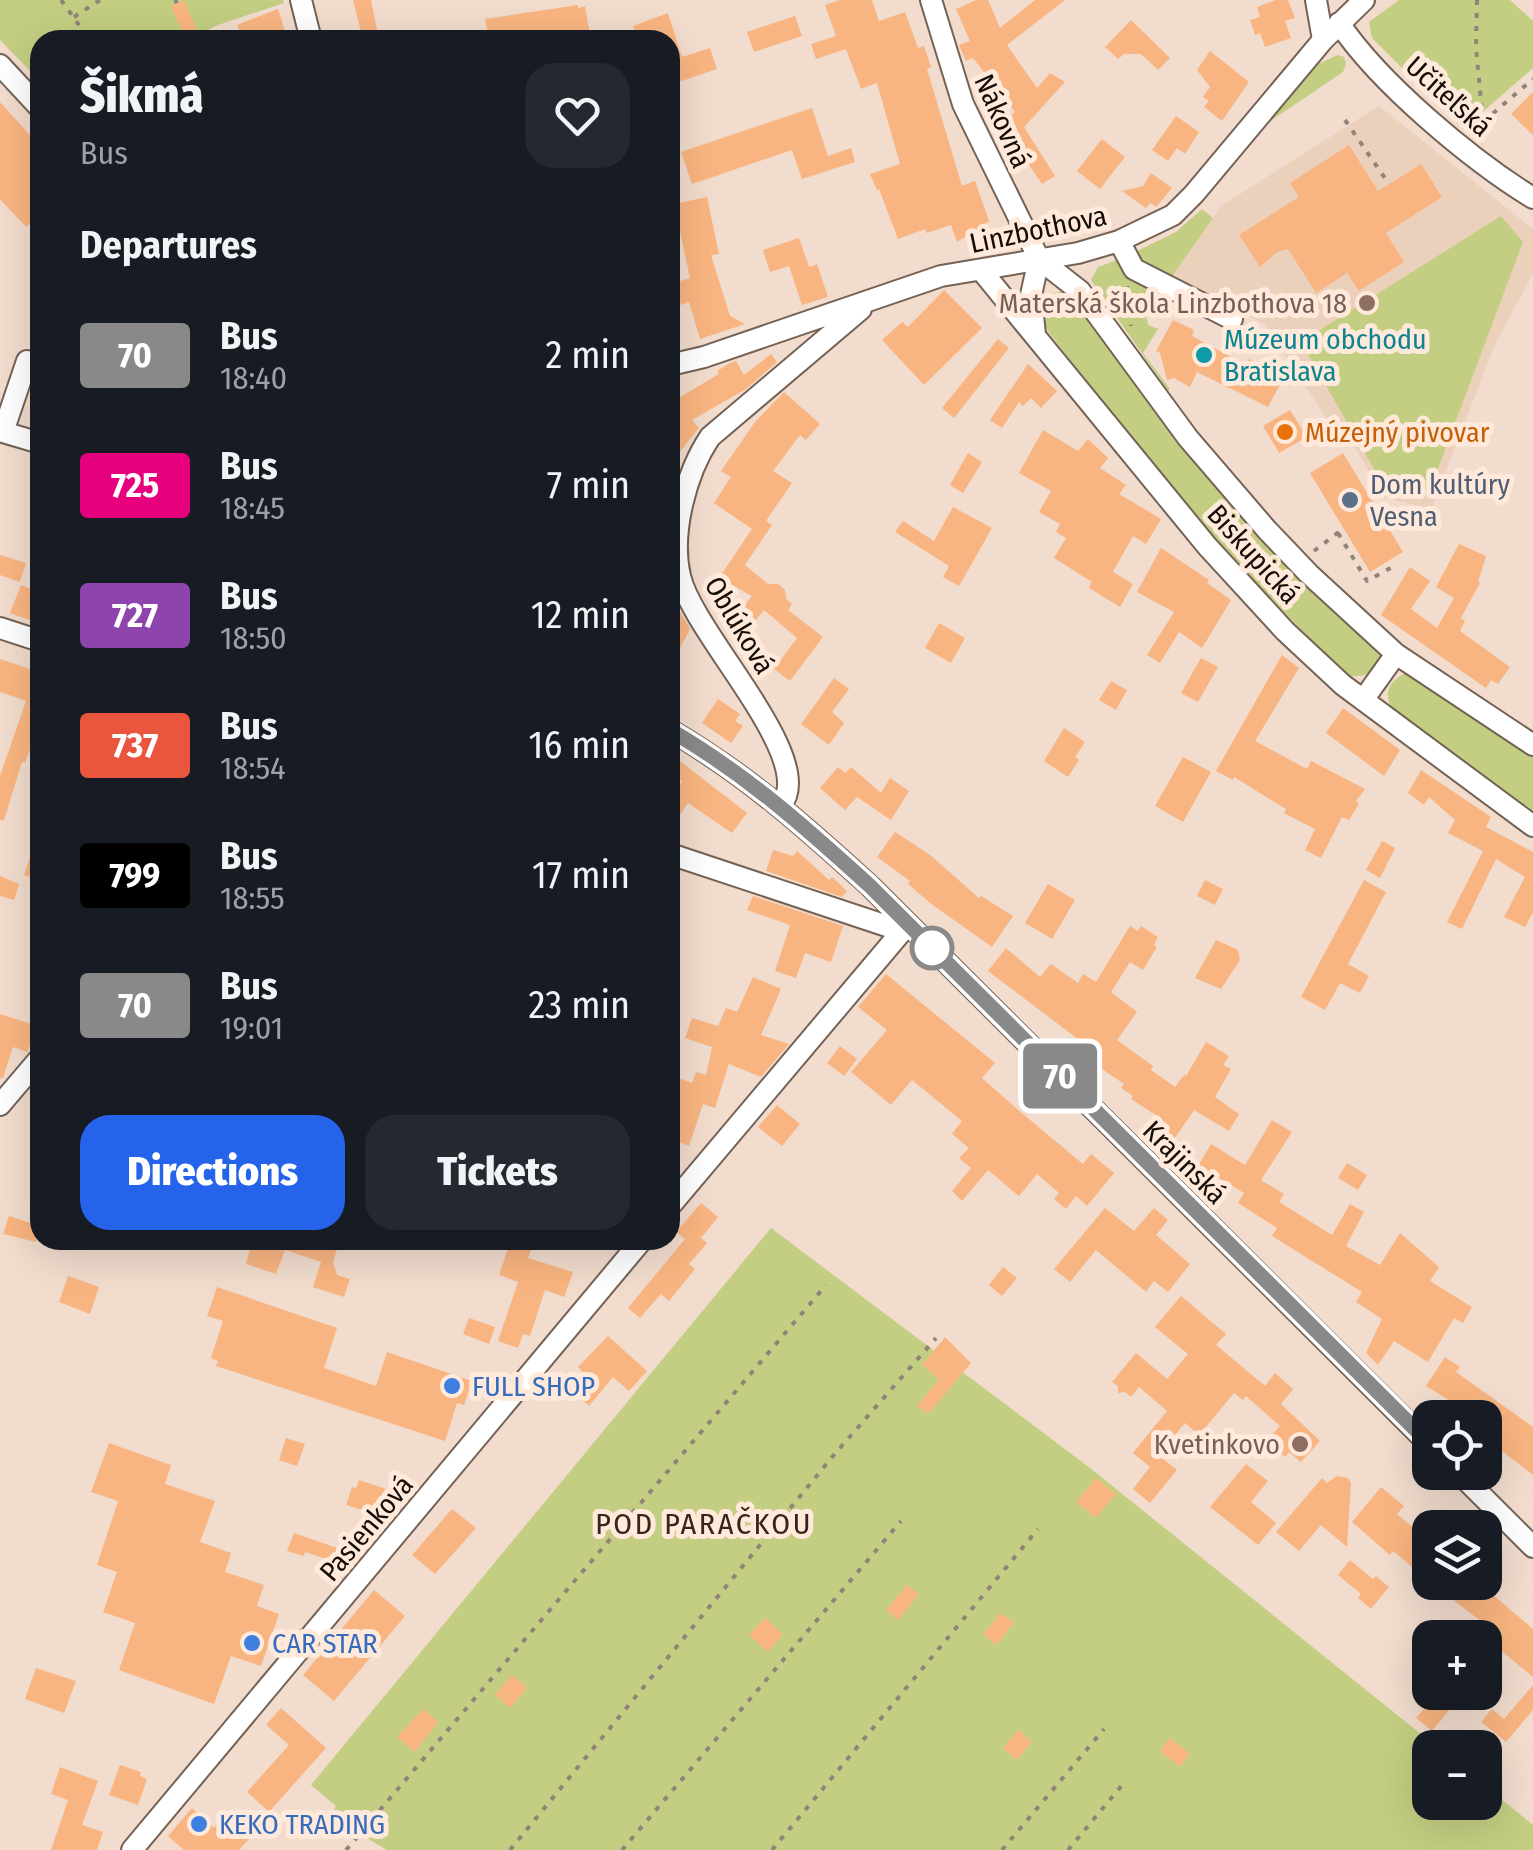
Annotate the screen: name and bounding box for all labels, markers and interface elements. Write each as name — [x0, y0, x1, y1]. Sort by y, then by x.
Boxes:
street label: Učiteľská — [1399, 49, 1498, 143]
button: heart — [525, 63, 630, 168]
text: Šikmá — [80, 67, 203, 125]
street label: Nákovná — [967, 69, 1038, 173]
text: Bus — [80, 134, 128, 172]
street label: Linzbothova — [967, 199, 1110, 260]
text: Departures — [80, 222, 257, 268]
place label: Materská škola Linzbothova 18 — [999, 287, 1347, 320]
marker: Materská škola Linzbothova 18 — [1356, 292, 1378, 314]
text: Bus — [220, 313, 278, 359]
place label: Múzeum obchodu Bratislava — [1224, 323, 1427, 388]
text: 2 min — [545, 332, 630, 378]
text: 70 — [118, 334, 152, 376]
marker: Múzeum obchodu Bratislava — [1193, 344, 1215, 366]
text: 18:40 — [220, 359, 287, 397]
place label: Múzejný pivovar — [1305, 416, 1490, 449]
marker: Múzejný pivovar — [1274, 421, 1296, 443]
text: Bus — [220, 443, 278, 489]
text: 7 min — [547, 462, 630, 508]
text: 725 — [111, 464, 159, 506]
place label: Dom kultúry Vesna — [1370, 468, 1511, 533]
text: 18:45 — [220, 489, 285, 527]
marker: Dom kultúry Vesna — [1339, 489, 1361, 511]
street label: Biskupická — [1201, 498, 1307, 611]
street label: Oblúková — [698, 571, 781, 680]
text: Bus — [220, 573, 278, 619]
text: 12 min — [531, 592, 630, 638]
text: 727 — [112, 594, 158, 636]
text: 18:50 — [220, 619, 287, 657]
text: Bus — [220, 703, 278, 749]
text: 16 min — [529, 722, 630, 768]
text: 737 — [112, 724, 158, 766]
text: 18:54 — [220, 749, 286, 787]
text: Bus — [220, 833, 278, 879]
text: 17 min — [532, 852, 630, 898]
text: 799 — [110, 854, 160, 896]
text: 18:55 — [220, 879, 285, 917]
unlabelled marker — [911, 927, 953, 969]
text: Bus — [220, 963, 278, 1009]
text: 23 min — [528, 982, 630, 1028]
text: 70 — [118, 984, 152, 1026]
text: 19:01 — [220, 1009, 283, 1047]
line badge: 70 — [1015, 1044, 1105, 1108]
text: 70 — [1043, 1055, 1077, 1097]
street label: Krajinská — [1136, 1114, 1233, 1211]
button: Directions — [80, 1115, 345, 1230]
button: Tickets — [365, 1115, 630, 1230]
place label: FULL SHOP — [472, 1370, 595, 1403]
marker: FULL SHOP — [441, 1375, 463, 1397]
map controls — [1412, 1400, 1502, 1820]
button: locate — [1412, 1400, 1502, 1490]
place label: Kvetinkovo — [1154, 1428, 1280, 1461]
marker: Kvetinkovo — [1289, 1433, 1311, 1455]
street label: Pasienková — [313, 1469, 420, 1588]
district label: POD PARAČKOU — [595, 1506, 813, 1542]
button: layers — [1412, 1510, 1502, 1600]
button: + — [1412, 1620, 1502, 1710]
place label: CAR STAR — [272, 1627, 378, 1660]
marker: CAR STAR — [241, 1632, 263, 1654]
button: − — [1412, 1730, 1502, 1820]
place label: KEKO TRADING — [219, 1808, 385, 1841]
marker: KEKO TRADING — [188, 1813, 210, 1835]

